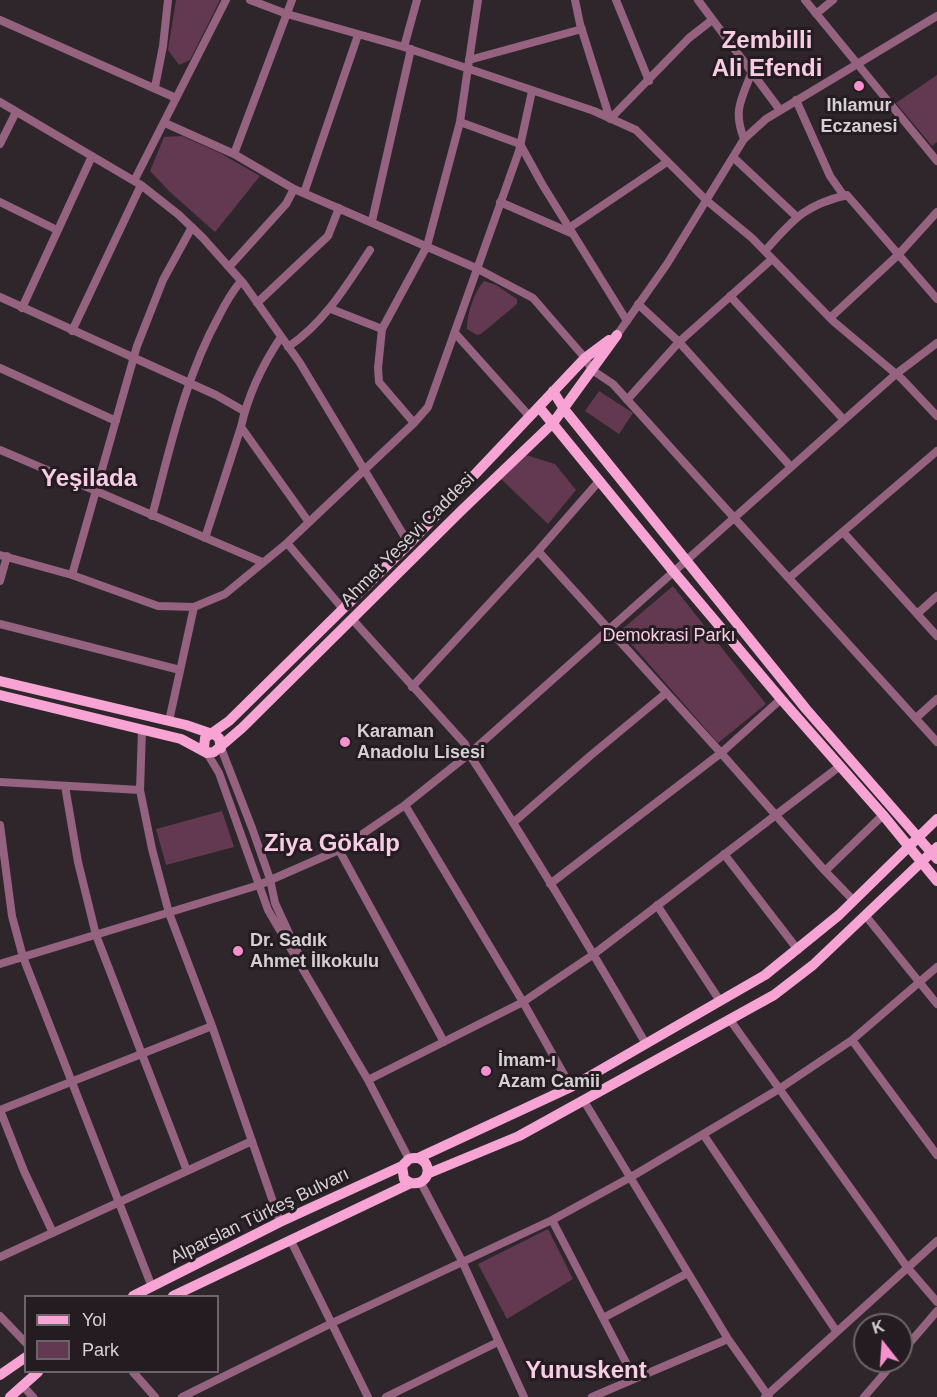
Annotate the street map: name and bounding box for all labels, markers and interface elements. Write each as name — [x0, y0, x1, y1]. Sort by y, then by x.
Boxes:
district label: Zembilli Ali Efendi — [712, 27, 822, 83]
marker: Ihlamur Eczanesi — [852, 79, 866, 93]
place label: Ihlamur Eczanesi — [820, 95, 898, 138]
district label: Yeşilada — [41, 465, 137, 493]
street label: Ahmet Yesevi Caddesi — [337, 469, 479, 611]
park label: Demokrasi Parkı — [602, 625, 736, 647]
place label: Karaman Anadolu Lisesi — [357, 721, 485, 764]
marker: Karaman Anadolu Lisesi — [338, 735, 352, 749]
district label: Ziya Gökalp — [264, 830, 400, 858]
place label: Dr. Sadık Ahmet İlkokulu — [250, 930, 379, 972]
marker: Dr. Sadık Ahmet İlkokulu — [231, 944, 245, 958]
place label: İmam-ı Azam Camii — [498, 1050, 600, 1092]
marker: İmam-ı Azam Camii — [479, 1064, 493, 1078]
street label: Alparslan Türkeş Bulvarı — [167, 1163, 353, 1269]
legend — [24, 1295, 219, 1373]
text: Yol — [82, 1310, 106, 1330]
north arrow — [853, 1313, 913, 1373]
text: K — [870, 1317, 886, 1337]
text: Park — [82, 1340, 119, 1360]
district label: Yunuskent — [525, 1357, 647, 1385]

